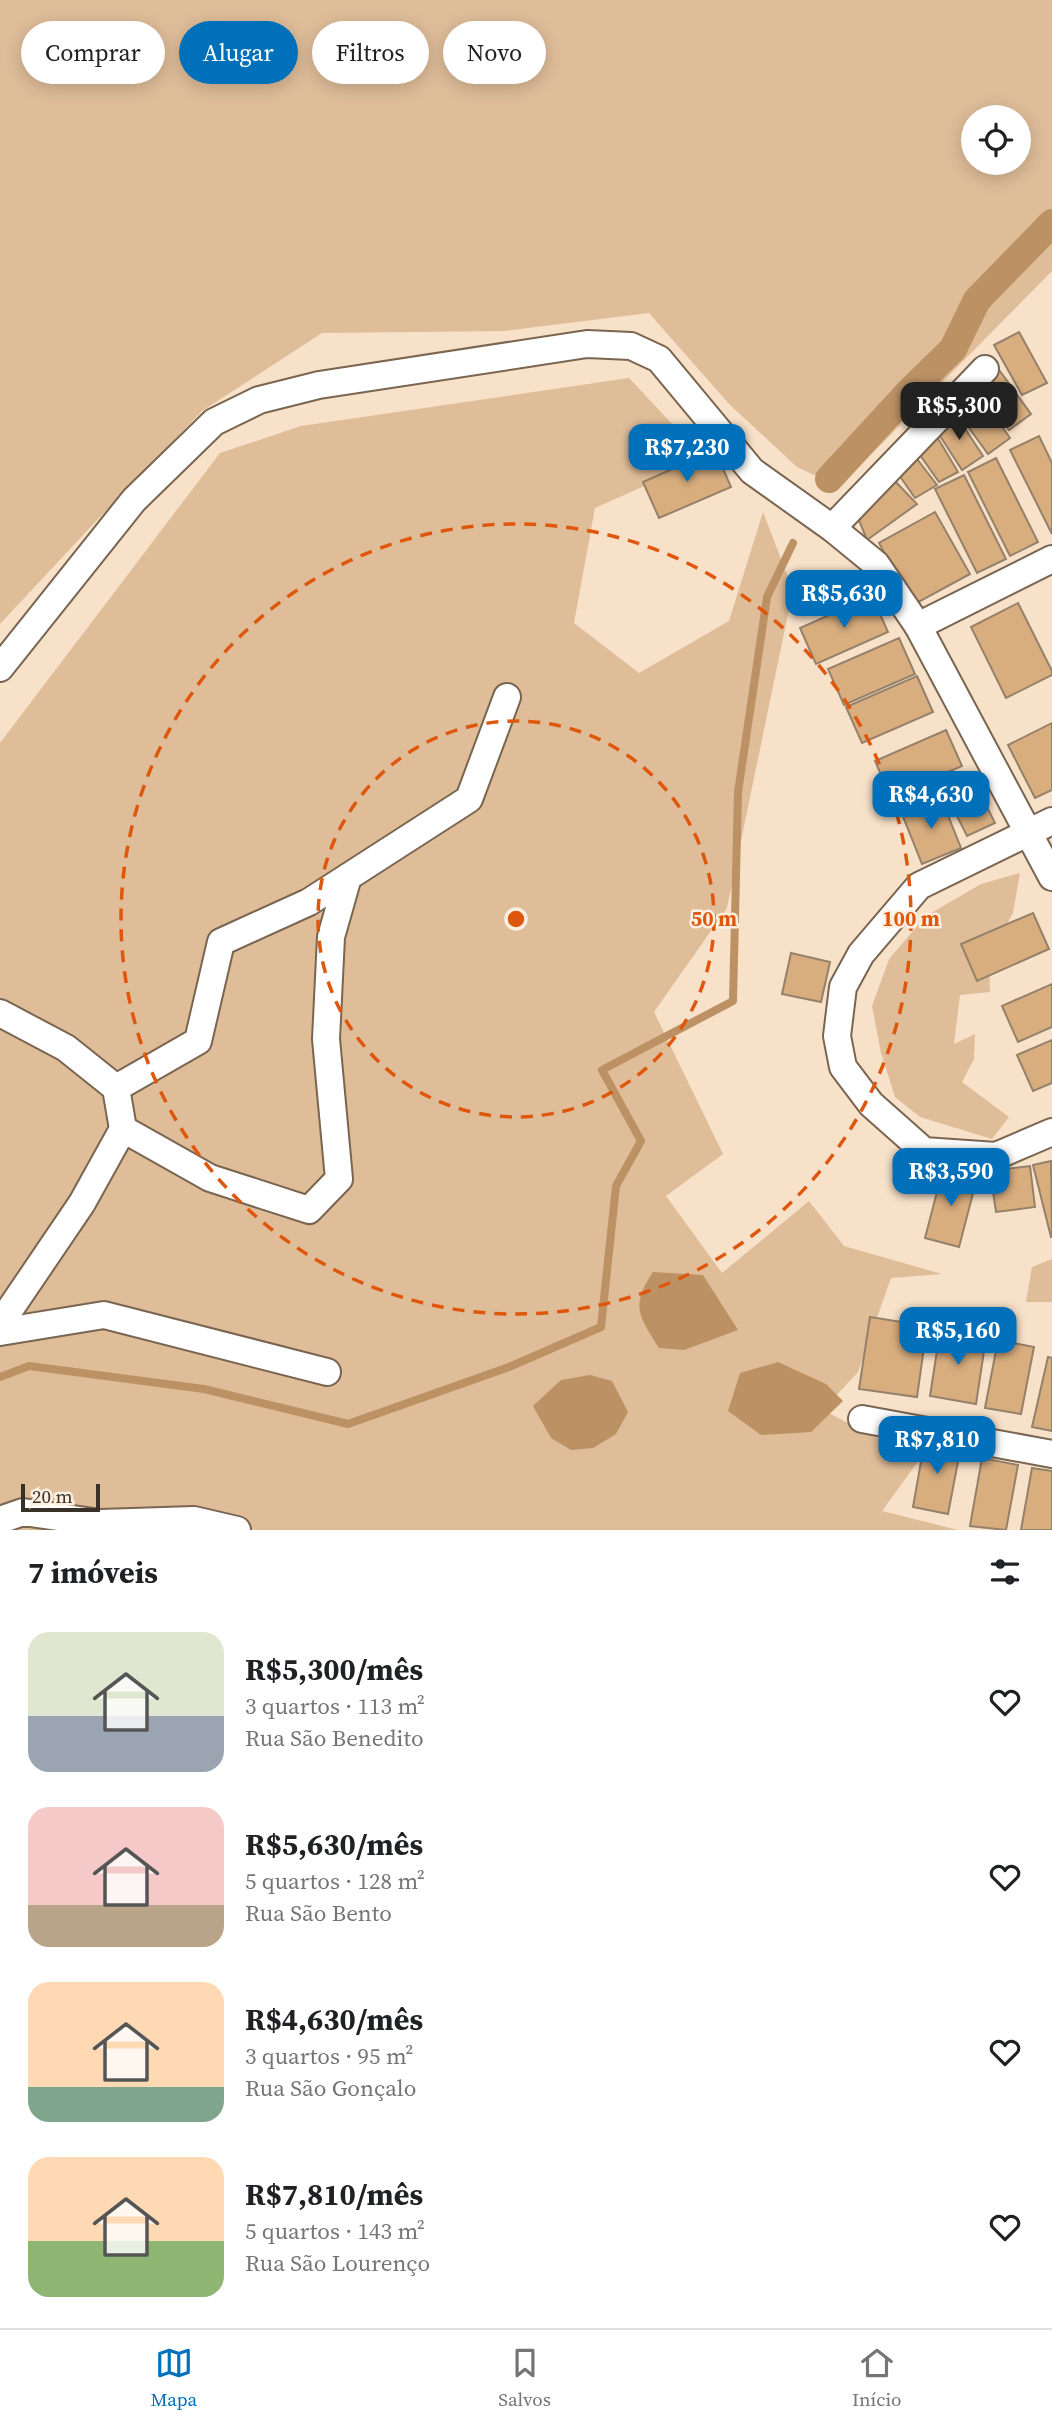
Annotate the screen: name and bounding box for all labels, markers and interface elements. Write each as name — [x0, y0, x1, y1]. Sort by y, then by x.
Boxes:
chip: Comprar — [21, 21, 165, 84]
chip: Alugar — [179, 21, 298, 84]
chip: Filtros — [312, 21, 429, 84]
chip: Novo — [443, 21, 546, 84]
map controls — [961, 105, 1031, 175]
button: locate — [961, 105, 1031, 175]
pin: R$5,300 — [894, 382, 1024, 442]
text: R$5,300 — [917, 389, 1001, 421]
pin: R$7,230 — [622, 424, 752, 484]
text: R$7,230 — [645, 431, 729, 463]
pin: R$5,630 — [779, 570, 909, 630]
text: R$5,630 — [802, 577, 886, 609]
pin: R$4,630 — [866, 772, 996, 831]
text: R$4,630 — [889, 778, 973, 810]
text: 50 m — [691, 904, 737, 933]
text: 100 m — [882, 904, 940, 933]
centre of rings — [504, 907, 528, 931]
pin: R$3,590 — [886, 1148, 1016, 1208]
text: R$3,590 — [909, 1155, 993, 1187]
pin: R$5,160 — [893, 1308, 1023, 1367]
text: R$5,160 — [916, 1314, 1000, 1346]
pin: R$7,810 — [872, 1416, 1002, 1476]
text: R$7,810 — [895, 1423, 979, 1455]
scale bar — [21, 1481, 100, 1513]
text: 20 m — [32, 1483, 73, 1509]
text: 7 imóveis — [28, 1552, 158, 1593]
icon: filters — [986, 1553, 1024, 1591]
text: R$5,300/mês — [245, 1649, 423, 1690]
icon: home — [84, 1660, 168, 1744]
icon: heart — [986, 1683, 1024, 1721]
text: 3 quartos · 113 m² — [245, 1690, 425, 1722]
text: Rua São Benedito — [245, 1722, 424, 1754]
text: R$5,630/mês — [245, 1824, 423, 1865]
icon: home — [84, 1835, 168, 1919]
icon: heart — [986, 1858, 1024, 1896]
text: 5 quartos · 128 m² — [245, 1865, 425, 1897]
text: Rua São Bento — [245, 1897, 392, 1929]
text: R$4,630/mês — [245, 1999, 423, 2040]
icon: home — [84, 2010, 168, 2094]
icon: heart — [986, 2033, 1024, 2071]
text: 3 quartos · 95 m² — [245, 2040, 414, 2072]
text: Rua São Gonçalo — [245, 2072, 416, 2104]
text: R$7,810/mês — [245, 2174, 423, 2215]
icon: home — [84, 2185, 168, 2269]
icon: heart — [986, 2208, 1024, 2246]
text: 5 quartos · 143 m² — [245, 2215, 425, 2247]
text: Rua São Lourenço — [245, 2247, 430, 2279]
tab: Mapa — [150, 2344, 197, 2412]
tab: Salvos — [498, 2344, 551, 2412]
tab: Início — [852, 2344, 902, 2412]

